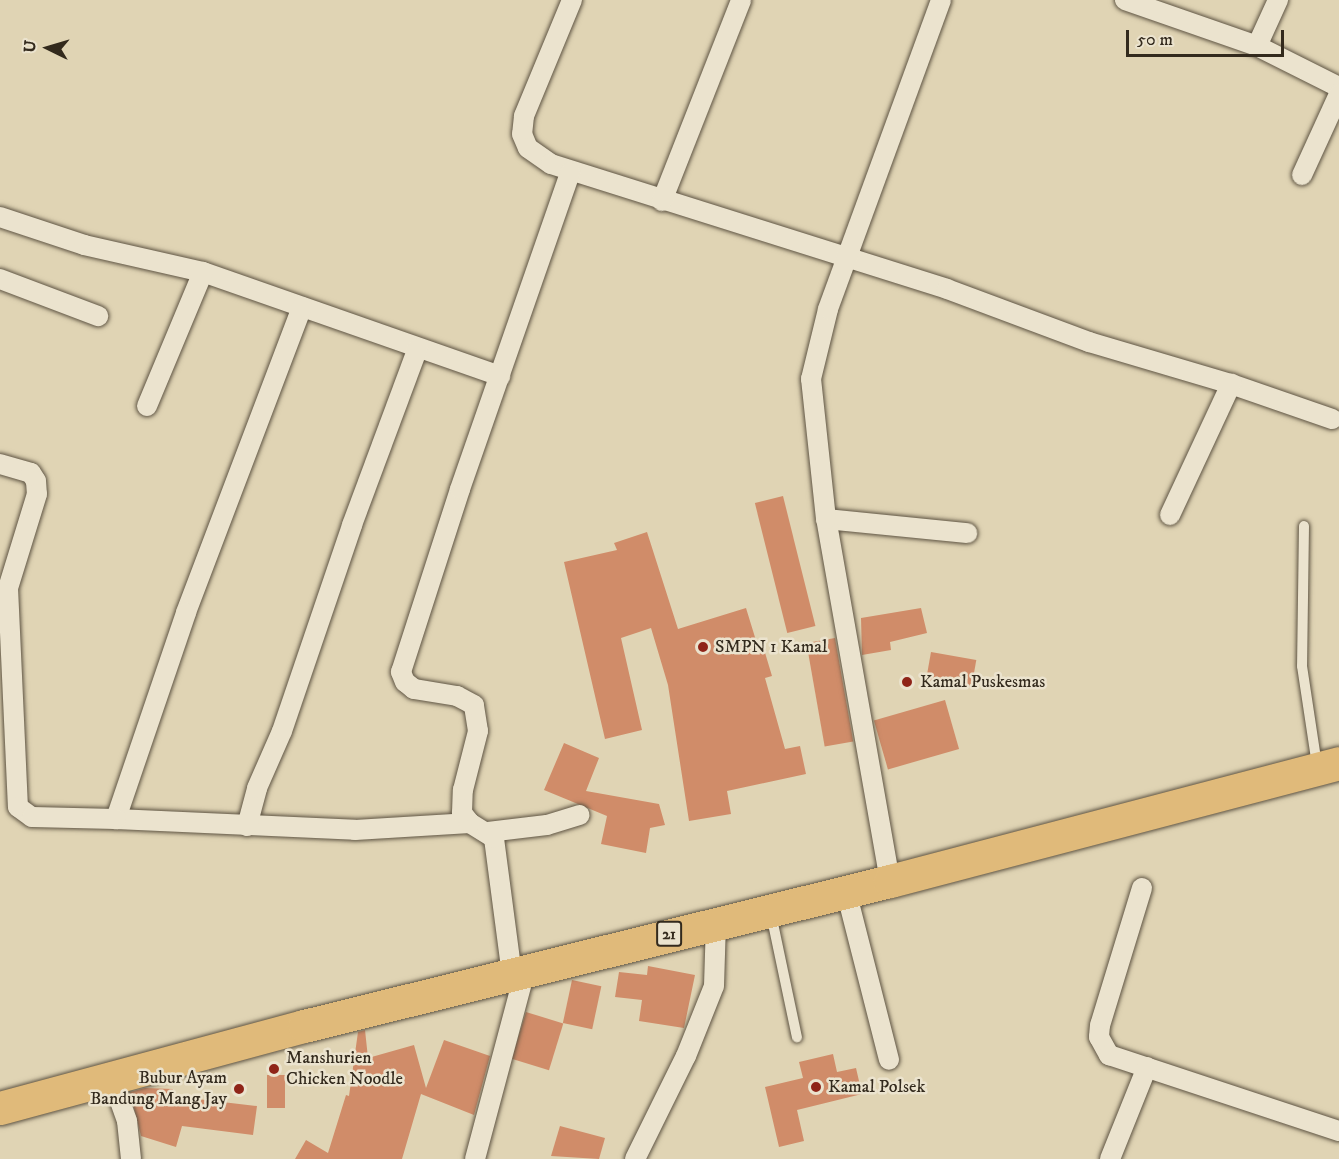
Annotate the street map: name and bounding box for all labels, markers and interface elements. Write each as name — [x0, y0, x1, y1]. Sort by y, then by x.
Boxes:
north arrow — [18, 18, 78, 78]
scale bar — [1129, 18, 1286, 56]
text: 50 m — [1137, 29, 1173, 51]
text: U — [20, 39, 41, 53]
place label: SMPN 1 Kamal — [715, 636, 827, 658]
marker: SMPN 1 Kamal — [696, 640, 710, 654]
place label: Kamal Puskesmas — [920, 671, 1045, 693]
marker: Kamal Puskesmas — [898, 673, 916, 691]
road number: 21 — [656, 921, 682, 947]
place label: Manshurien Chicken Noodle — [286, 1048, 403, 1090]
marker: Manshurien Chicken Noodle — [267, 1062, 281, 1076]
place label: Bubur Ayam Bandung Mang Jay — [90, 1068, 227, 1110]
place label: Kamal Polsek — [828, 1076, 925, 1098]
marker: Kamal Polsek — [809, 1080, 823, 1094]
marker: Bubur Ayam Bandung Mang Jay — [232, 1082, 246, 1096]

